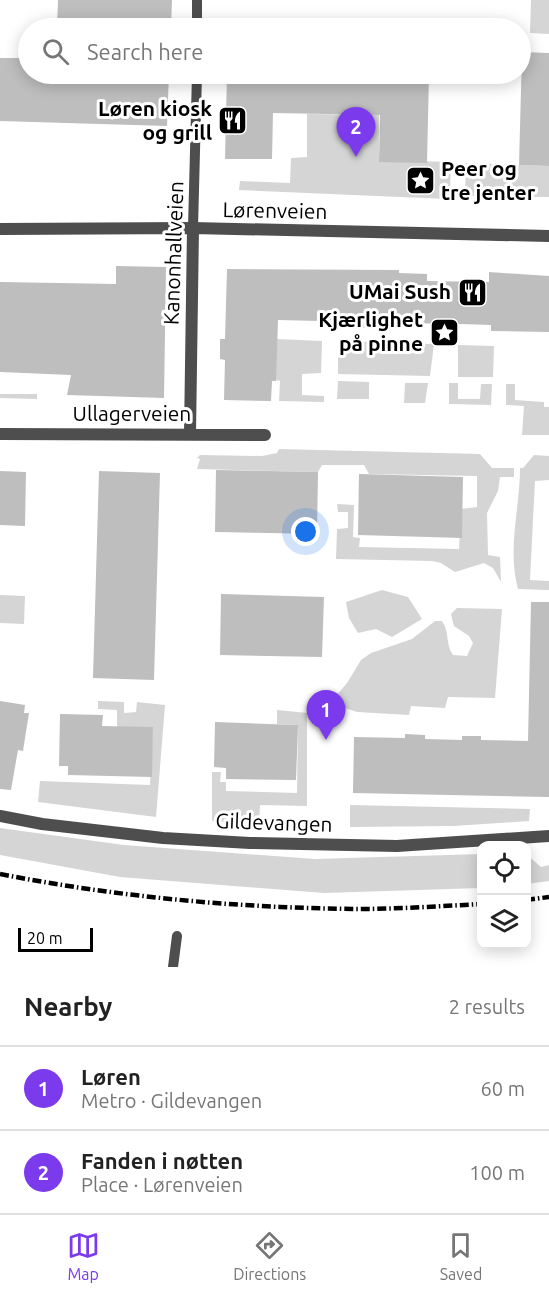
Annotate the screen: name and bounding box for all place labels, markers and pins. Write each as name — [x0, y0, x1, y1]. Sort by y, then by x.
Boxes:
place label: Løren kiosk og grill — [98, 96, 212, 144]
restaurant icon: Løren kiosk og grill — [217, 105, 249, 137]
pin: 2 — [336, 108, 376, 157]
place label: Peer og tre jenter — [441, 156, 536, 204]
place icon: Peer og tre jenter — [404, 165, 436, 197]
restaurant icon: UMai Sush — [456, 276, 488, 308]
place label: UMai Sush — [349, 279, 451, 303]
place label: Kjærlighet på pinne — [318, 307, 423, 355]
place icon: Kjærlighet på pinne — [428, 316, 460, 348]
pin: 1 — [306, 690, 346, 740]

